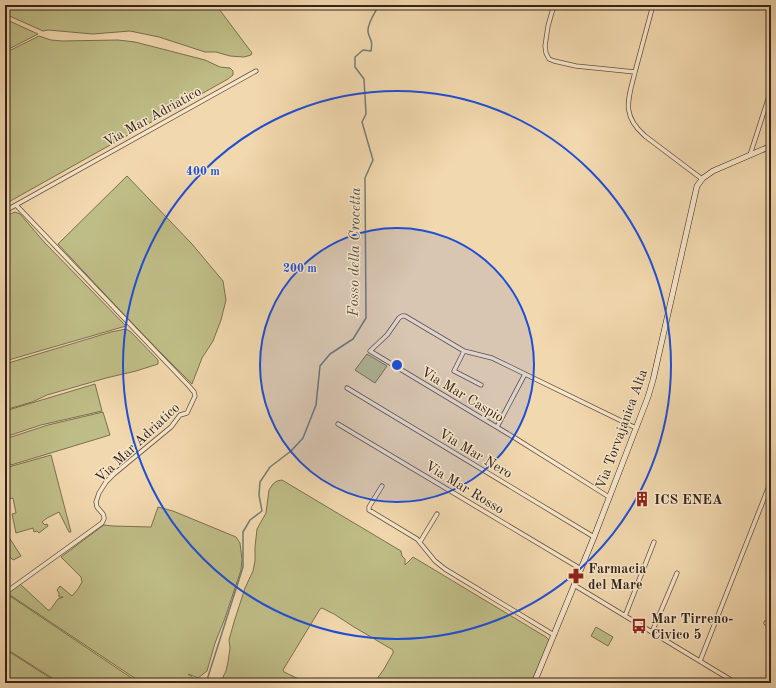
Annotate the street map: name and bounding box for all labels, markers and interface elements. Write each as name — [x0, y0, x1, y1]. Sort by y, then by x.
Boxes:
street label: Via Mar Adriatico — [101, 84, 204, 149]
text: 400 m — [186, 166, 220, 178]
water label: Fosso della Crocetta — [347, 187, 364, 318]
text: 200 m — [283, 263, 317, 275]
centre of rings — [390, 358, 404, 372]
street label: Via Mar Caspio — [419, 365, 506, 425]
street label: Via Torvajanica Alta — [594, 367, 650, 491]
street label: Via Mar Adriatico — [93, 400, 182, 485]
street label: Via Mar Nero — [436, 426, 515, 481]
street label: Via Mar Rosso — [423, 459, 506, 517]
building icon: ICS ENEA — [633, 490, 651, 508]
place label: ICS ENEA — [654, 493, 723, 507]
place label: Farmacia del Mare — [588, 562, 646, 592]
pharmacy icon: Farmacia del Mare — [567, 567, 585, 585]
place label: Mar Tirreno- Civico 5 — [651, 612, 734, 642]
bus stop icon: Mar Tirreno- Civico 5 — [630, 617, 648, 635]

